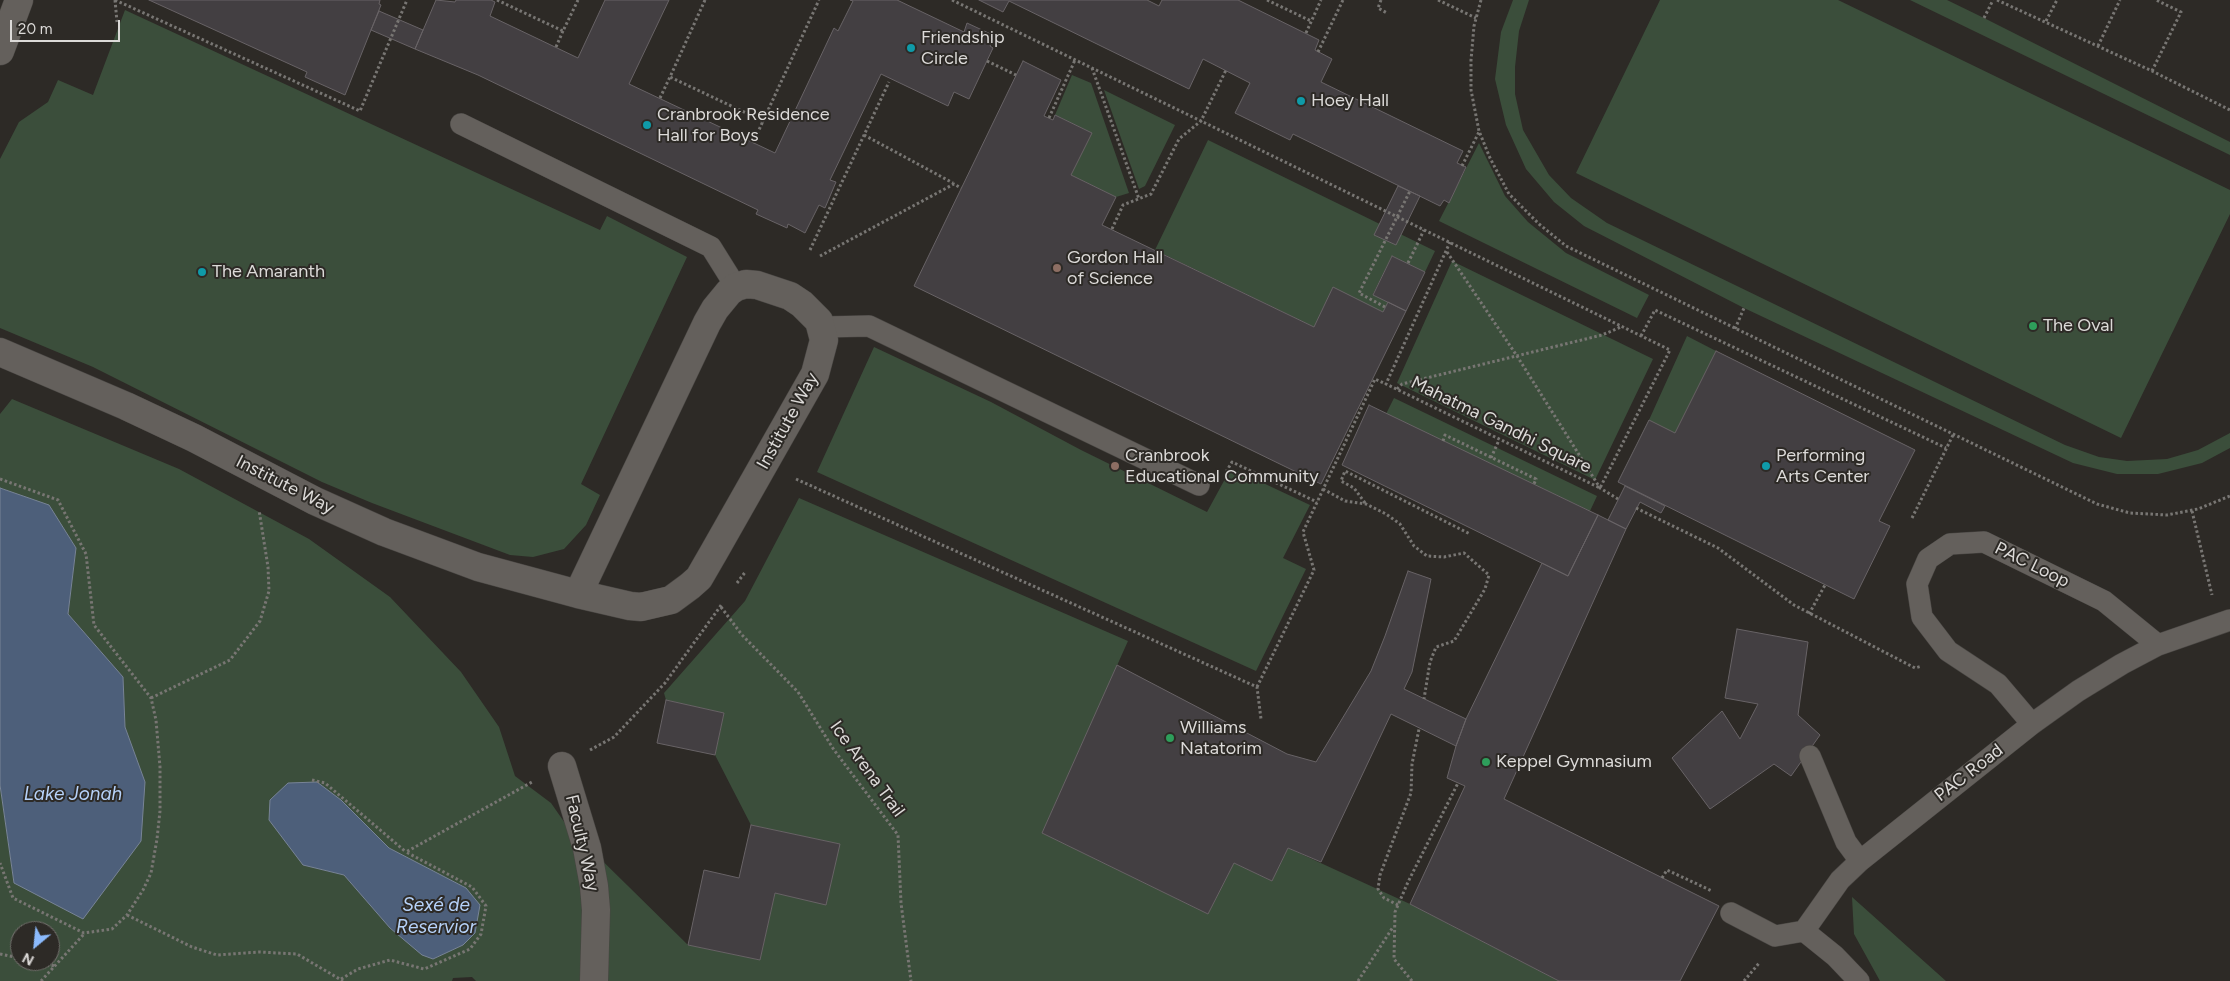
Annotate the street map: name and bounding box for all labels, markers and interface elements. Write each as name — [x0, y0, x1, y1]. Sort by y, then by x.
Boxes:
scale bar — [12, 10, 122, 42]
text: 20 m — [18, 20, 52, 38]
place label: Friendship Circle — [921, 27, 1005, 70]
marker: Friendship Circle — [905, 42, 917, 54]
place label: Hoey Hall — [1311, 90, 1389, 112]
marker: Hoey Hall — [1295, 95, 1307, 107]
place label: Cranbrook Residence Hall for Boys — [657, 104, 830, 146]
marker: Cranbrook Residence Hall for Boys — [641, 119, 653, 131]
place label: Gordon Hall of Science — [1067, 247, 1163, 290]
place label: The Amaranth — [212, 261, 325, 283]
marker: Gordon Hall of Science — [1051, 262, 1063, 274]
marker: The Amaranth — [196, 266, 208, 278]
place label: The Oval — [2043, 315, 2114, 337]
marker: The Oval — [2027, 320, 2039, 332]
street label: Institute Way — [753, 369, 823, 473]
street label: Mahatma Gandhi Square — [1407, 372, 1595, 478]
place label: Cranbrook Educational Community — [1125, 445, 1319, 488]
place label: Performing Arts Center — [1776, 445, 1869, 488]
street label: Institute Way — [232, 451, 338, 519]
marker: Cranbrook Educational Community — [1109, 460, 1121, 472]
marker: Performing Arts Center — [1760, 460, 1772, 472]
street label: PAC Loop — [1991, 538, 2073, 592]
street label: Ice Arena Trail — [825, 717, 909, 821]
place label: Williams Natatorim — [1180, 717, 1262, 760]
marker: Williams Natatorim — [1164, 732, 1176, 744]
street label: PAC Road — [1930, 740, 2008, 806]
place label: Keppel Gymnasium — [1496, 751, 1652, 773]
marker: Keppel Gymnasium — [1480, 756, 1492, 768]
water label: Lake Jonah — [24, 783, 122, 805]
street label: Faculty Way — [560, 793, 604, 893]
water label: Sexé de Reservior — [396, 894, 476, 938]
north arrow — [10, 921, 60, 971]
text: N — [19, 949, 37, 969]

